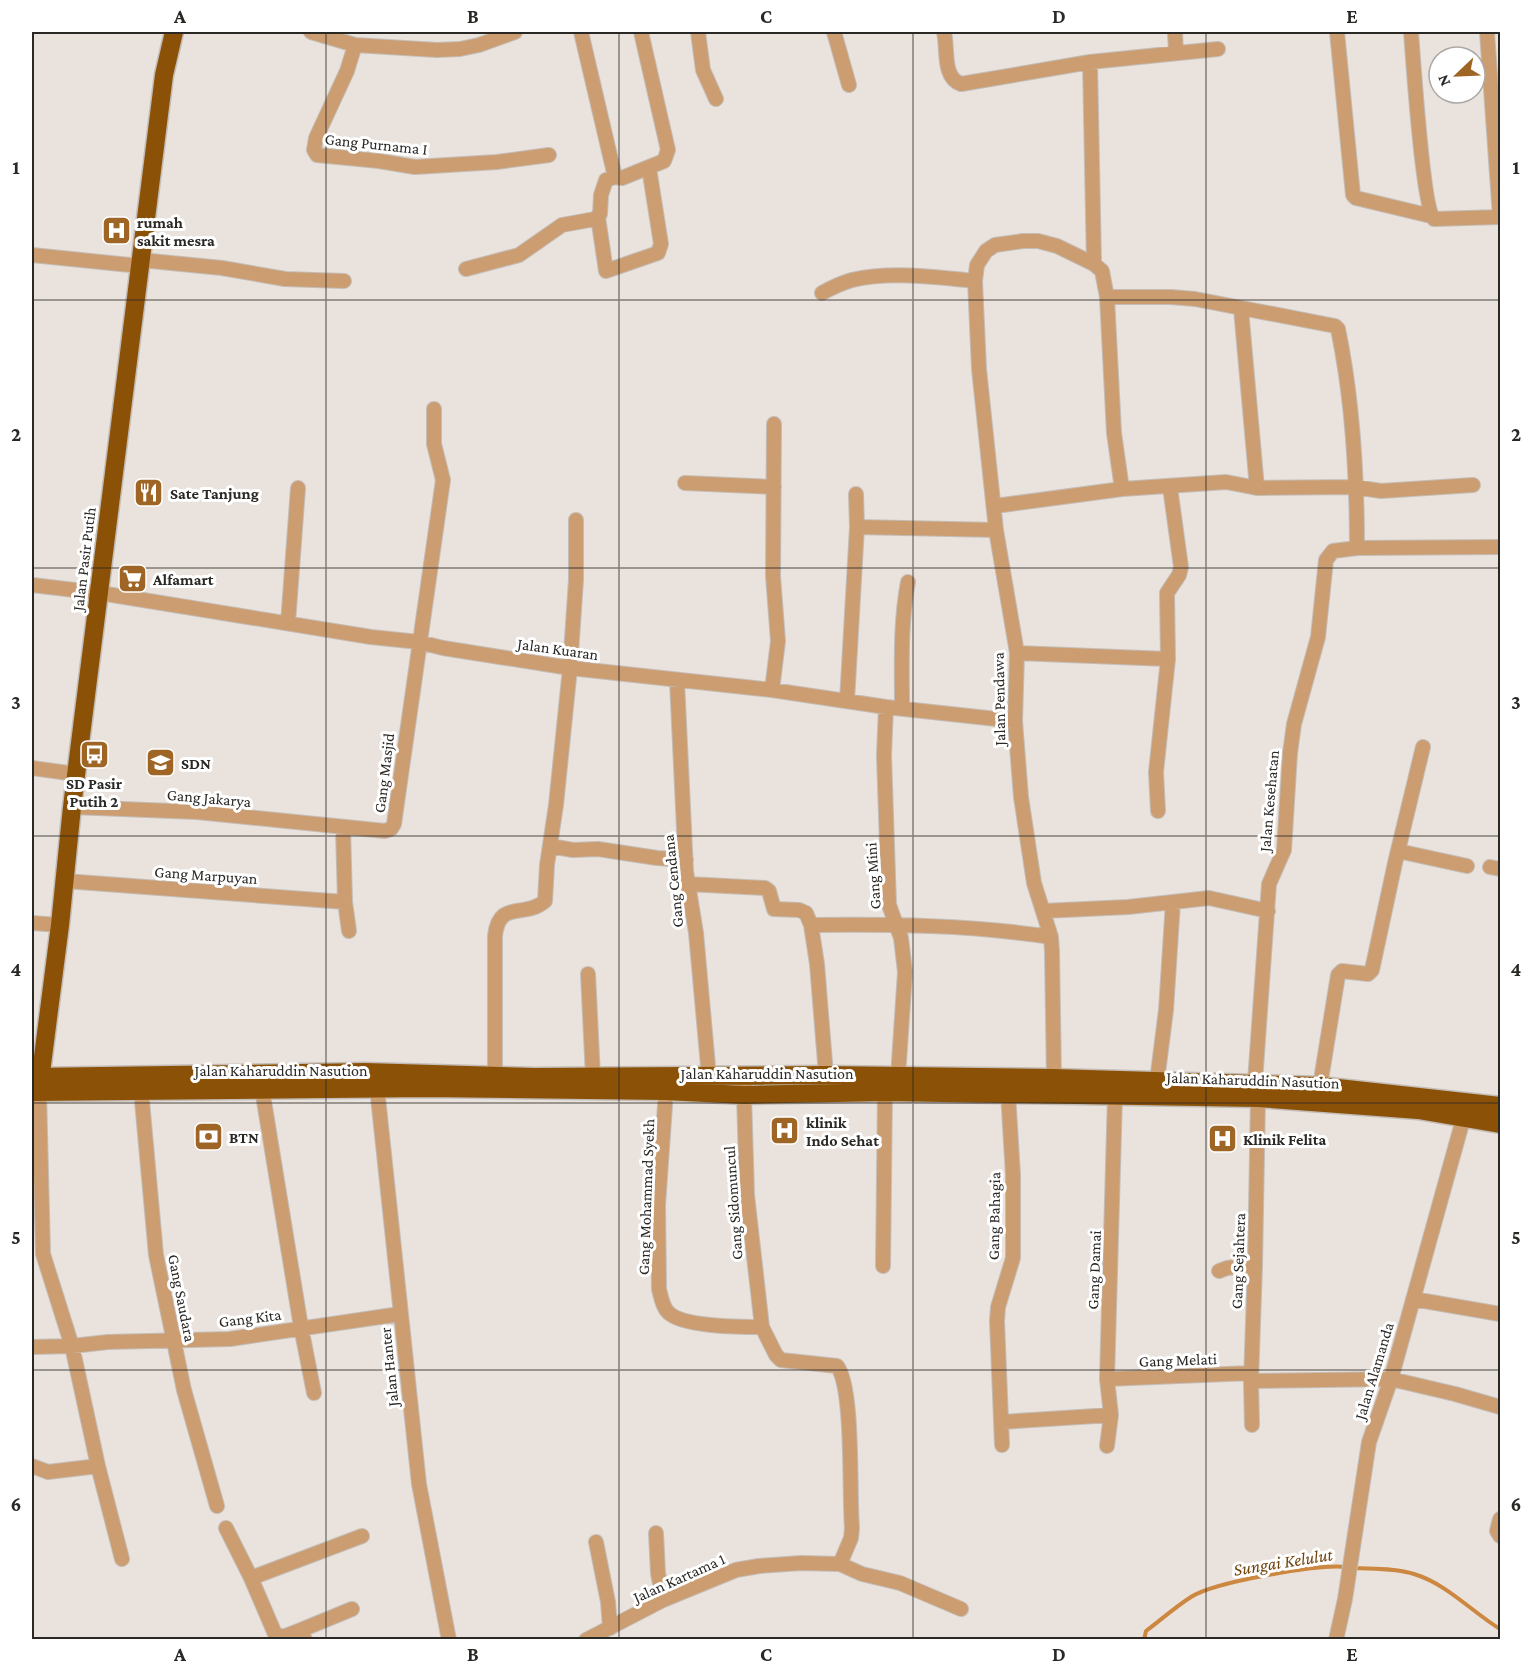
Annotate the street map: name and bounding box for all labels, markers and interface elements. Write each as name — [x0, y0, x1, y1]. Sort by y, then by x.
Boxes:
text: A — [173, 5, 187, 27]
text: B — [467, 5, 479, 27]
text: C — [760, 5, 772, 27]
text: D — [1052, 5, 1066, 27]
text: E — [1346, 5, 1358, 27]
north arrow — [1427, 45, 1487, 105]
text: N — [1434, 72, 1454, 89]
street label: Gang Purnama I — [324, 130, 428, 159]
text: 1 — [12, 156, 20, 178]
text: 1 — [1512, 156, 1520, 178]
place label: rumah sakit mesra — [137, 214, 215, 249]
hospital icon: rumah sakit mesra — [100, 215, 132, 247]
text: 2 — [11, 423, 21, 445]
text: 2 — [1511, 423, 1521, 445]
restaurant icon: Sate Tanjung — [133, 477, 165, 509]
place label: Sate Tanjung — [170, 485, 259, 503]
street label: Jalan Pasir Putih — [69, 506, 100, 614]
supermarket icon: Alfamart — [116, 563, 148, 595]
place label: Alfamart — [152, 571, 214, 588]
street label: Jalan Kuaran — [514, 635, 600, 664]
street label: Jalan Pendawa — [990, 651, 1009, 748]
text: 3 — [11, 691, 21, 713]
text: 3 — [1511, 691, 1521, 713]
street label: Gang Masjid — [371, 731, 398, 814]
bus stop icon: SD Pasir Putih 2 — [78, 739, 110, 771]
school or university icon: SDN — [144, 747, 176, 779]
street label: Jalan Kesehatan — [1256, 749, 1283, 855]
place label: SDN — [181, 755, 211, 772]
place label: SD Pasir Putih 2 — [66, 775, 123, 810]
street label: Gang Jakarya — [166, 786, 252, 811]
street label: Gang Cendana — [660, 833, 687, 928]
street label: Gang Mini — [862, 842, 885, 910]
street label: Gang Marpuyan — [154, 863, 259, 888]
text: 4 — [11, 958, 22, 980]
text: 4 — [1511, 958, 1522, 980]
street label: Jalan Kaharuddin Nasution — [192, 1062, 368, 1080]
street label: Jalan Kaharuddin Nasution — [678, 1065, 854, 1083]
street label: Jalan Kaharuddin Nasution — [1164, 1068, 1340, 1093]
place label: klinik Indo Sehat — [806, 1114, 879, 1149]
hospital icon: klinik Indo Sehat — [769, 1115, 801, 1147]
street label: Gang Mohammad Syekh — [635, 1118, 658, 1275]
bank icon: BTN — [192, 1121, 224, 1153]
hospital icon: Klinik Felita — [1206, 1123, 1238, 1155]
place label: BTN — [229, 1129, 259, 1146]
place label: Klinik Felita — [1243, 1131, 1326, 1148]
street label: Gang Sidomuncul — [721, 1145, 746, 1261]
street label: Gang Bahagia — [985, 1171, 1004, 1260]
street label: Gang Sejahtera — [1228, 1212, 1249, 1309]
text: 5 — [11, 1226, 21, 1248]
text: 5 — [1511, 1226, 1521, 1248]
street label: Gang Damai — [1084, 1230, 1105, 1310]
street label: Gang Saudara — [164, 1253, 199, 1344]
street label: Gang Kita — [218, 1306, 283, 1331]
street label: Jalan Alamanda — [1351, 1320, 1398, 1424]
street label: Jalan Hanter — [376, 1326, 403, 1410]
street label: Gang Melati — [1139, 1350, 1217, 1371]
text: 6 — [11, 1493, 21, 1515]
text: 6 — [1511, 1493, 1521, 1515]
water label: Sungai Kelulut — [1232, 1544, 1335, 1580]
street label: Jalan Kartama 1 — [629, 1550, 728, 1608]
text: A — [173, 1643, 187, 1665]
text: B — [467, 1643, 479, 1665]
text: C — [760, 1643, 772, 1665]
text: D — [1052, 1643, 1066, 1665]
text: E — [1346, 1643, 1358, 1665]

